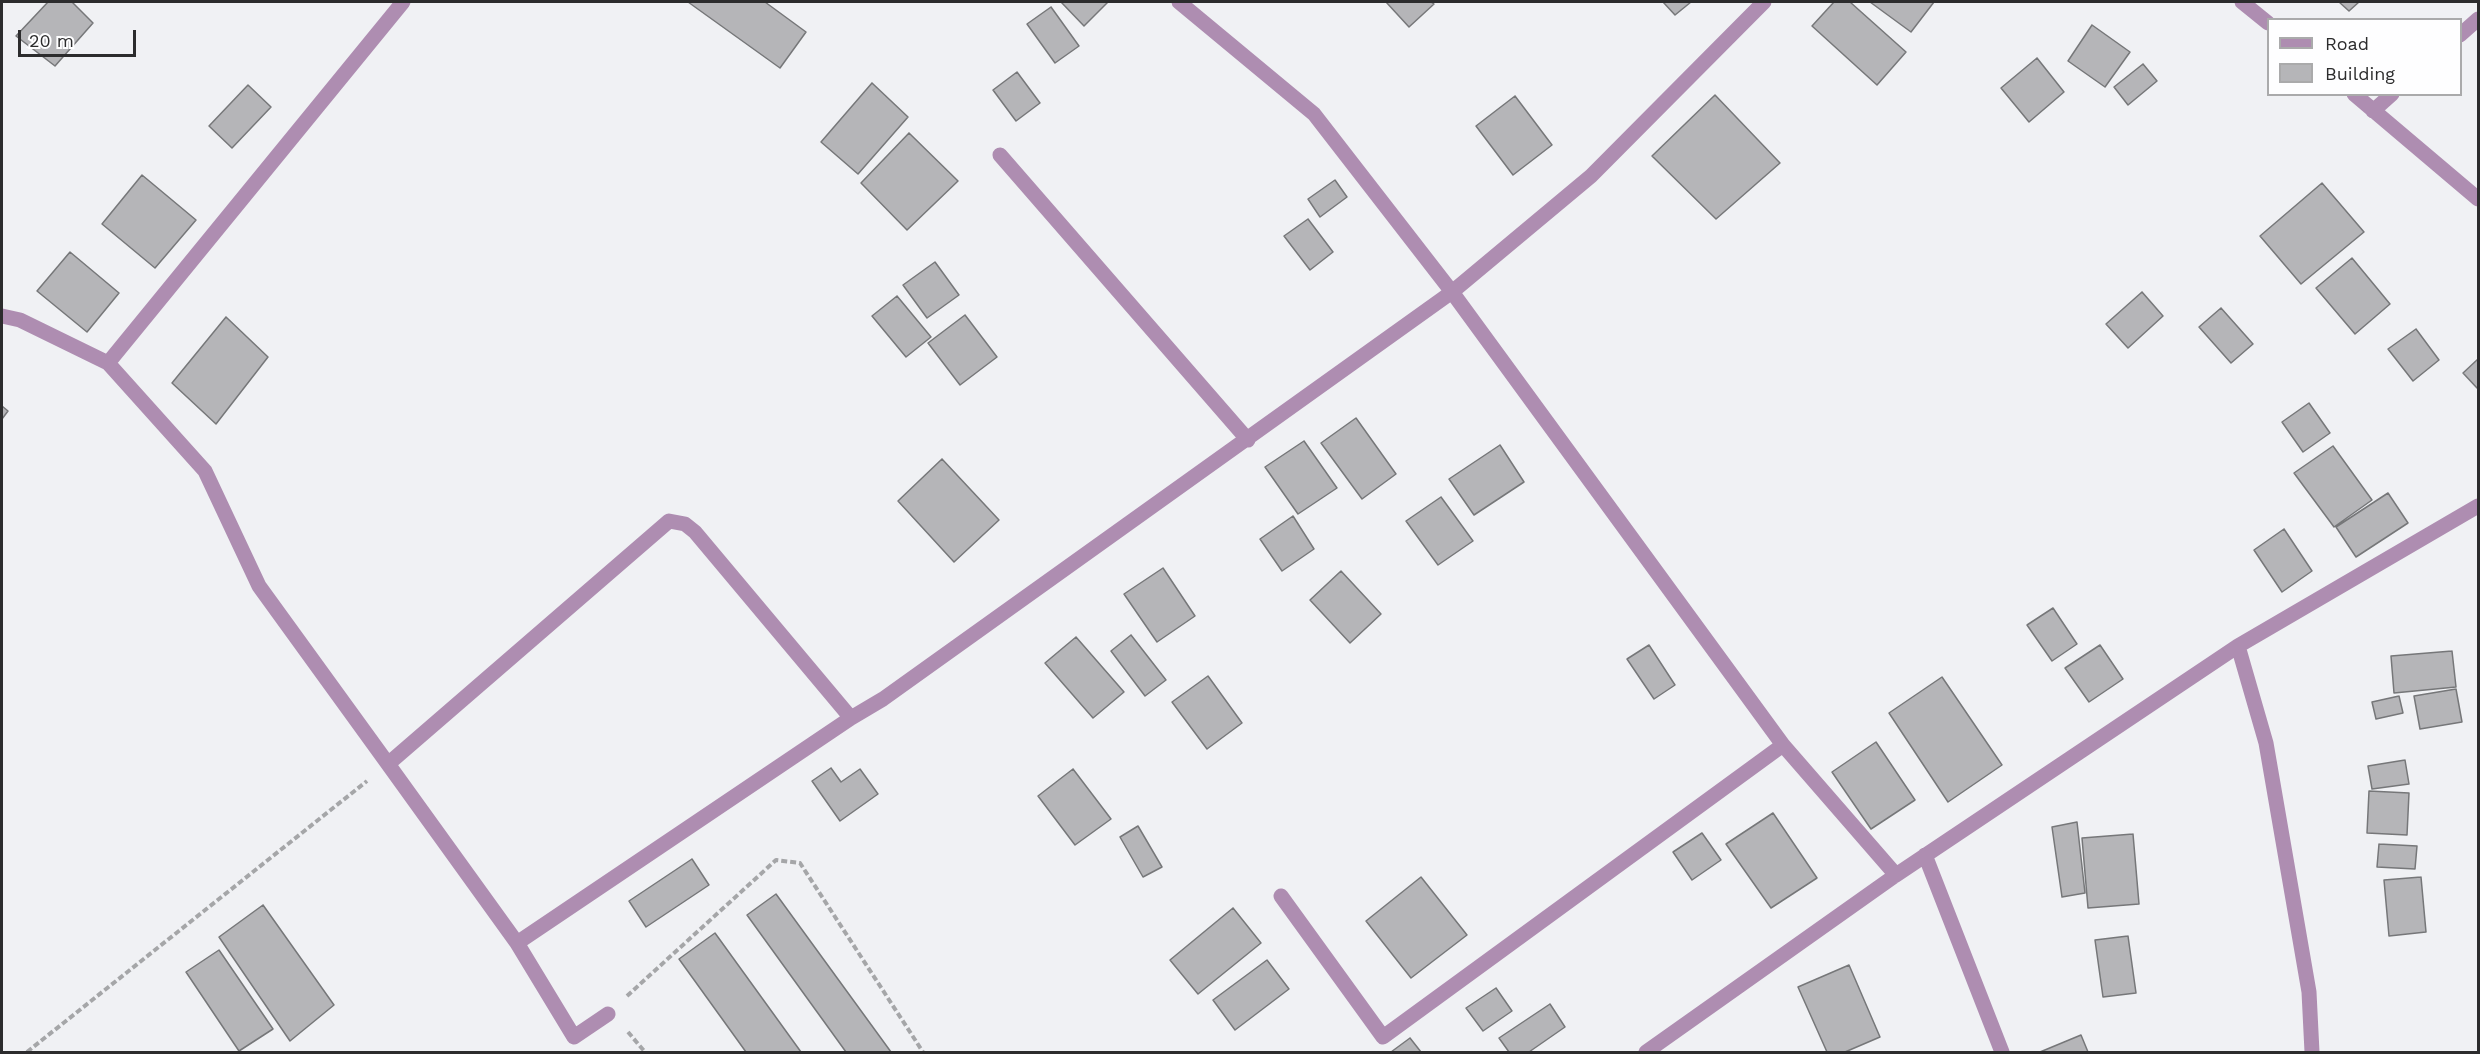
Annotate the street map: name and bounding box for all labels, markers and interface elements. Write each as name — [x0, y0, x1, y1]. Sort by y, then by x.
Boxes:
scale bar — [21, 18, 140, 56]
legend — [2267, 18, 2462, 96]
text: 20 m — [29, 30, 74, 51]
text: Road — [2325, 33, 2369, 54]
text: Building — [2325, 63, 2395, 84]

